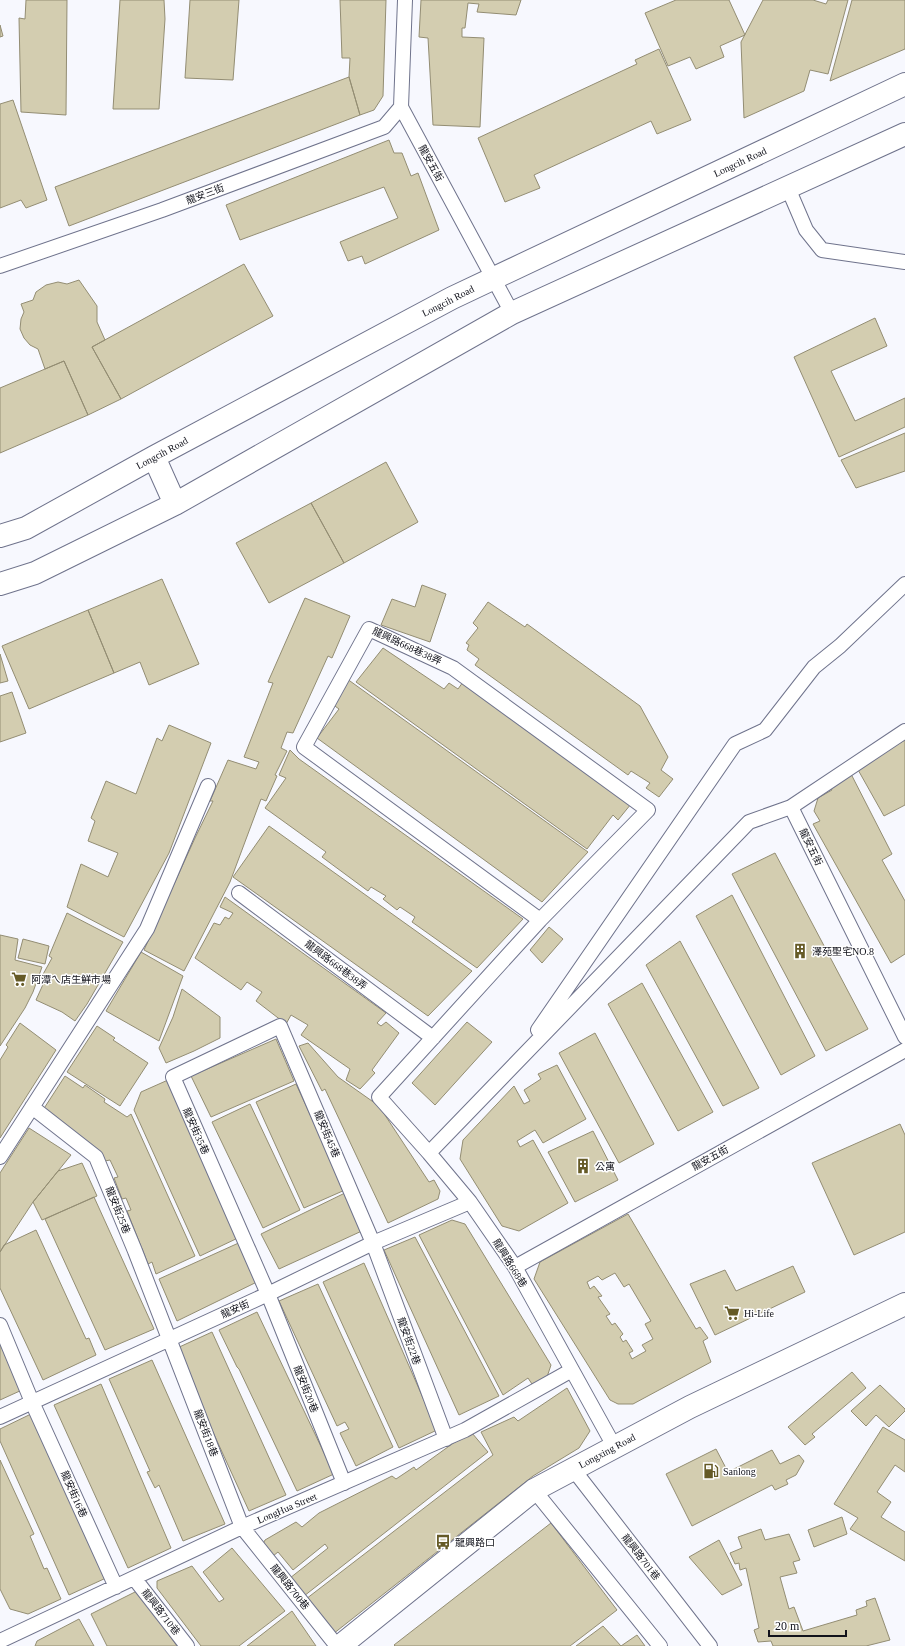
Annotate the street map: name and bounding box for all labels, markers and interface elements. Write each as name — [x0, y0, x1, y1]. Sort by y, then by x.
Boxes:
street label: 龍安五街 — [416, 143, 446, 183]
street label: Longcih Road — [712, 145, 768, 179]
street label: 龍安三街 — [184, 182, 226, 206]
street label: Longcih Road — [420, 283, 476, 319]
street label: Longcih Road — [134, 435, 190, 471]
street label: 龍興路668巷38弄 — [371, 625, 443, 667]
street label: 龍安五街 — [797, 827, 825, 867]
street label: 龍興路668巷38弄 — [303, 938, 369, 992]
building icon: 澤苑聖宅NO.8 — [791, 942, 809, 960]
place label: 澤苑聖宅NO.8 — [812, 946, 874, 957]
supermarket icon: 阿潭ㄟ店生鮮市場 — [10, 970, 28, 988]
place label: 阿潭ㄟ店生鮮市場 — [31, 974, 111, 985]
street label: 龍安街35巷 — [181, 1106, 211, 1156]
street label: 龍安街45巷 — [312, 1109, 342, 1159]
street label: 龍安五街 — [690, 1143, 730, 1173]
building icon: 公寓 — [574, 1157, 592, 1175]
place label: 公寓 — [595, 1161, 615, 1172]
street label: 龍安街25巷 — [104, 1185, 132, 1235]
street label: 龍興路668巷 — [491, 1237, 529, 1289]
street label: 龍安街 — [219, 1298, 251, 1320]
supermarket icon: Hi-Life — [723, 1304, 741, 1322]
place label: Hi-Life — [744, 1308, 775, 1319]
street label: 龍安街22巷 — [395, 1316, 423, 1366]
street label: 龍安街20巷 — [292, 1364, 320, 1414]
street label: 龍安街18巷 — [192, 1408, 220, 1458]
street label: Longxing Road — [577, 1431, 637, 1471]
fuel station icon: Sanlong — [702, 1462, 720, 1480]
place label: Sanlong — [723, 1466, 756, 1477]
street label: 龍安街16巷 — [59, 1469, 89, 1519]
street label: LongHua Street — [256, 1490, 319, 1525]
street label: 龍興路701巷 — [620, 1532, 662, 1582]
bus stop icon: 龍興路口 — [434, 1533, 452, 1551]
place label: 龍興路口 — [455, 1537, 495, 1548]
street label: 龍興路700巷 — [268, 1562, 312, 1612]
street label: 龍興路710巷 — [140, 1587, 182, 1637]
scale bar — [769, 1612, 846, 1638]
text: 20 m — [775, 1619, 800, 1633]

